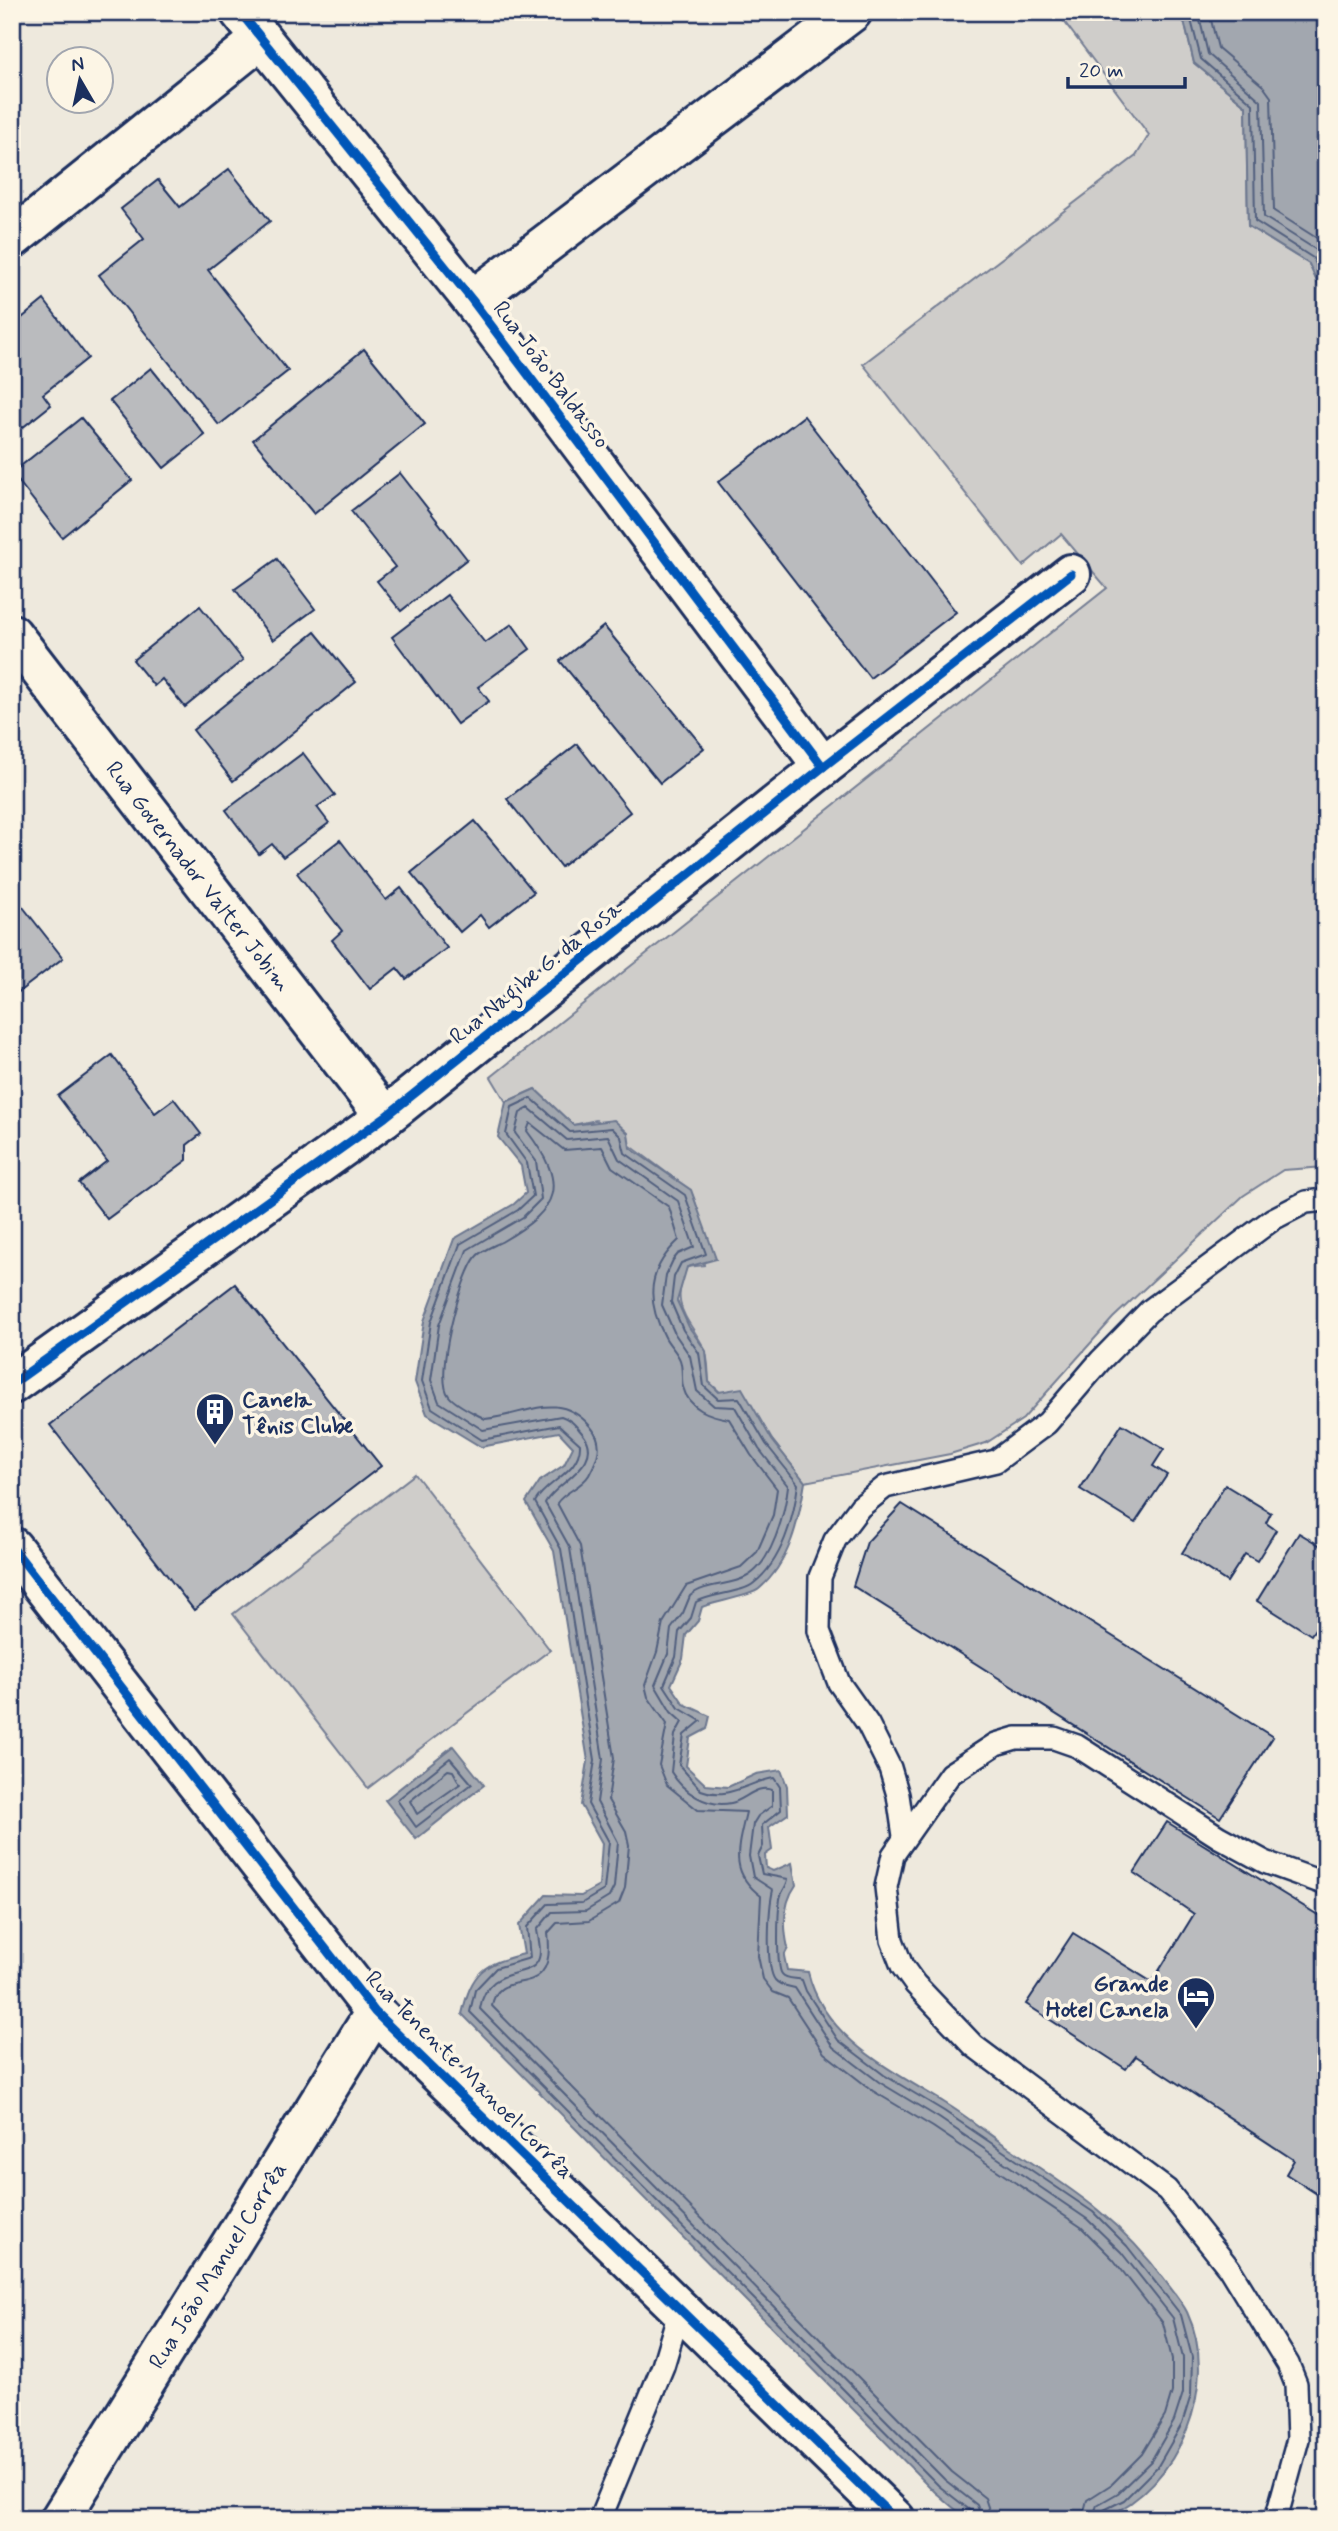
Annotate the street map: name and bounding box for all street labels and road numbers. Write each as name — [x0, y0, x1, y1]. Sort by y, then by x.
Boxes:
street label: Rua João Baldasso — [485, 295, 616, 455]
street label: Rua Governador Valter Jobim — [98, 756, 297, 999]
street label: Rua Nagibe G. da Rosa — [444, 895, 630, 1054]
street label: Rua Tenente Manoel Corrêa — [358, 1965, 579, 2186]
street label: Rua João Manuel Corrêa — [143, 2157, 295, 2375]

